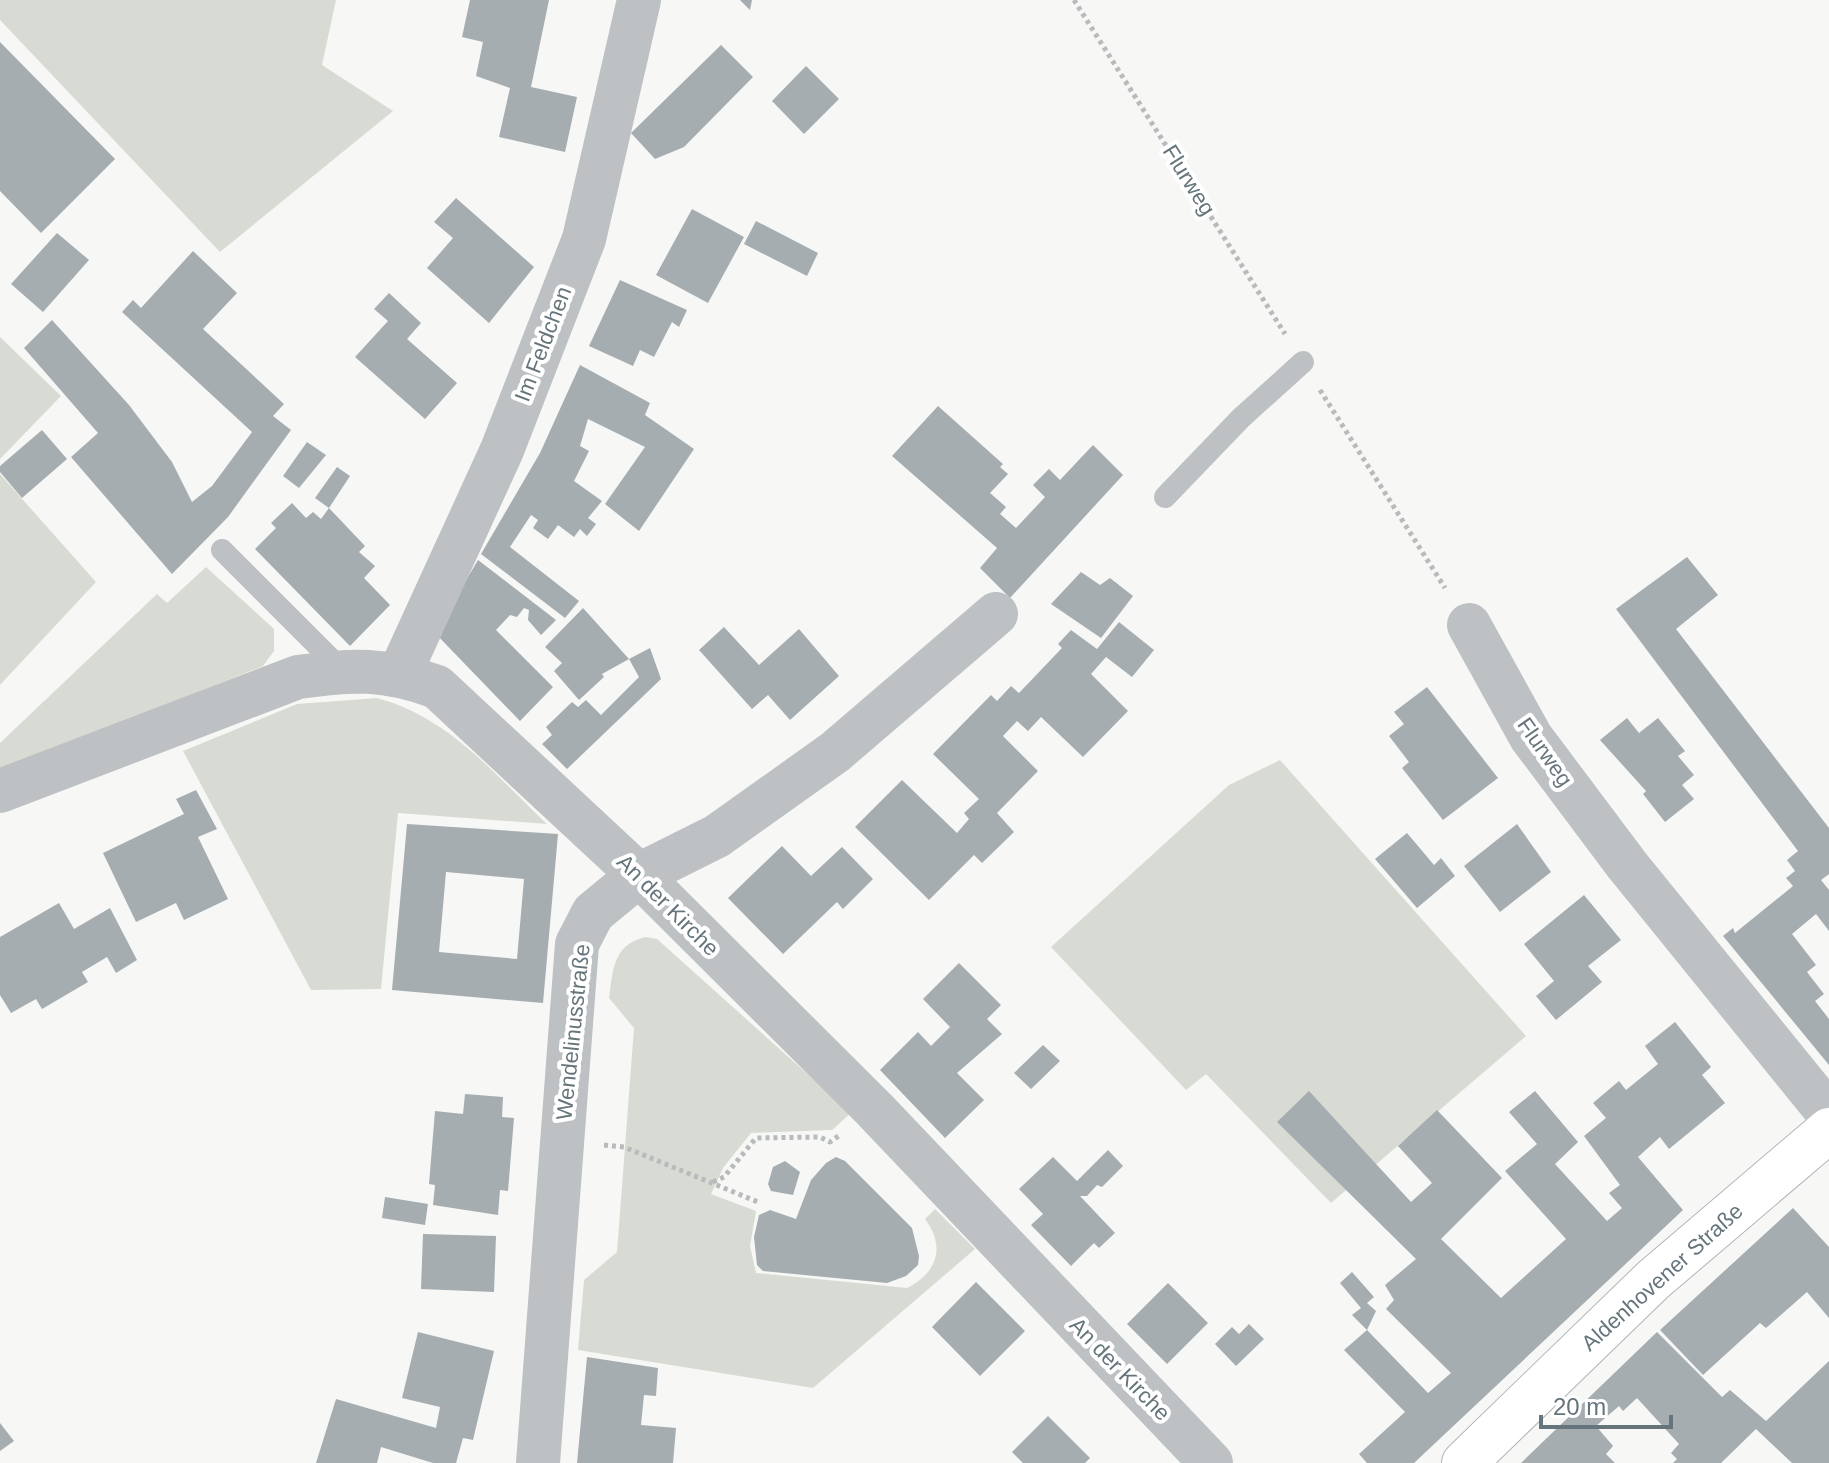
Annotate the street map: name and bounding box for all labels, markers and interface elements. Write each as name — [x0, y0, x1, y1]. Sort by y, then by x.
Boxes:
street label: Flurweg — [1158, 140, 1220, 220]
street label: Im Feldchen — [510, 283, 576, 405]
street label: Flurweg — [1512, 713, 1578, 791]
street label: An der Kirche — [612, 849, 724, 961]
street label: Wendelinusstraße — [551, 943, 595, 1121]
street label: Aldenhovener Straße — [1576, 1198, 1748, 1356]
street label: An der Kirche — [1065, 1312, 1175, 1426]
scale bar — [1541, 1379, 1671, 1429]
text: 20 m — [1553, 1393, 1606, 1420]

